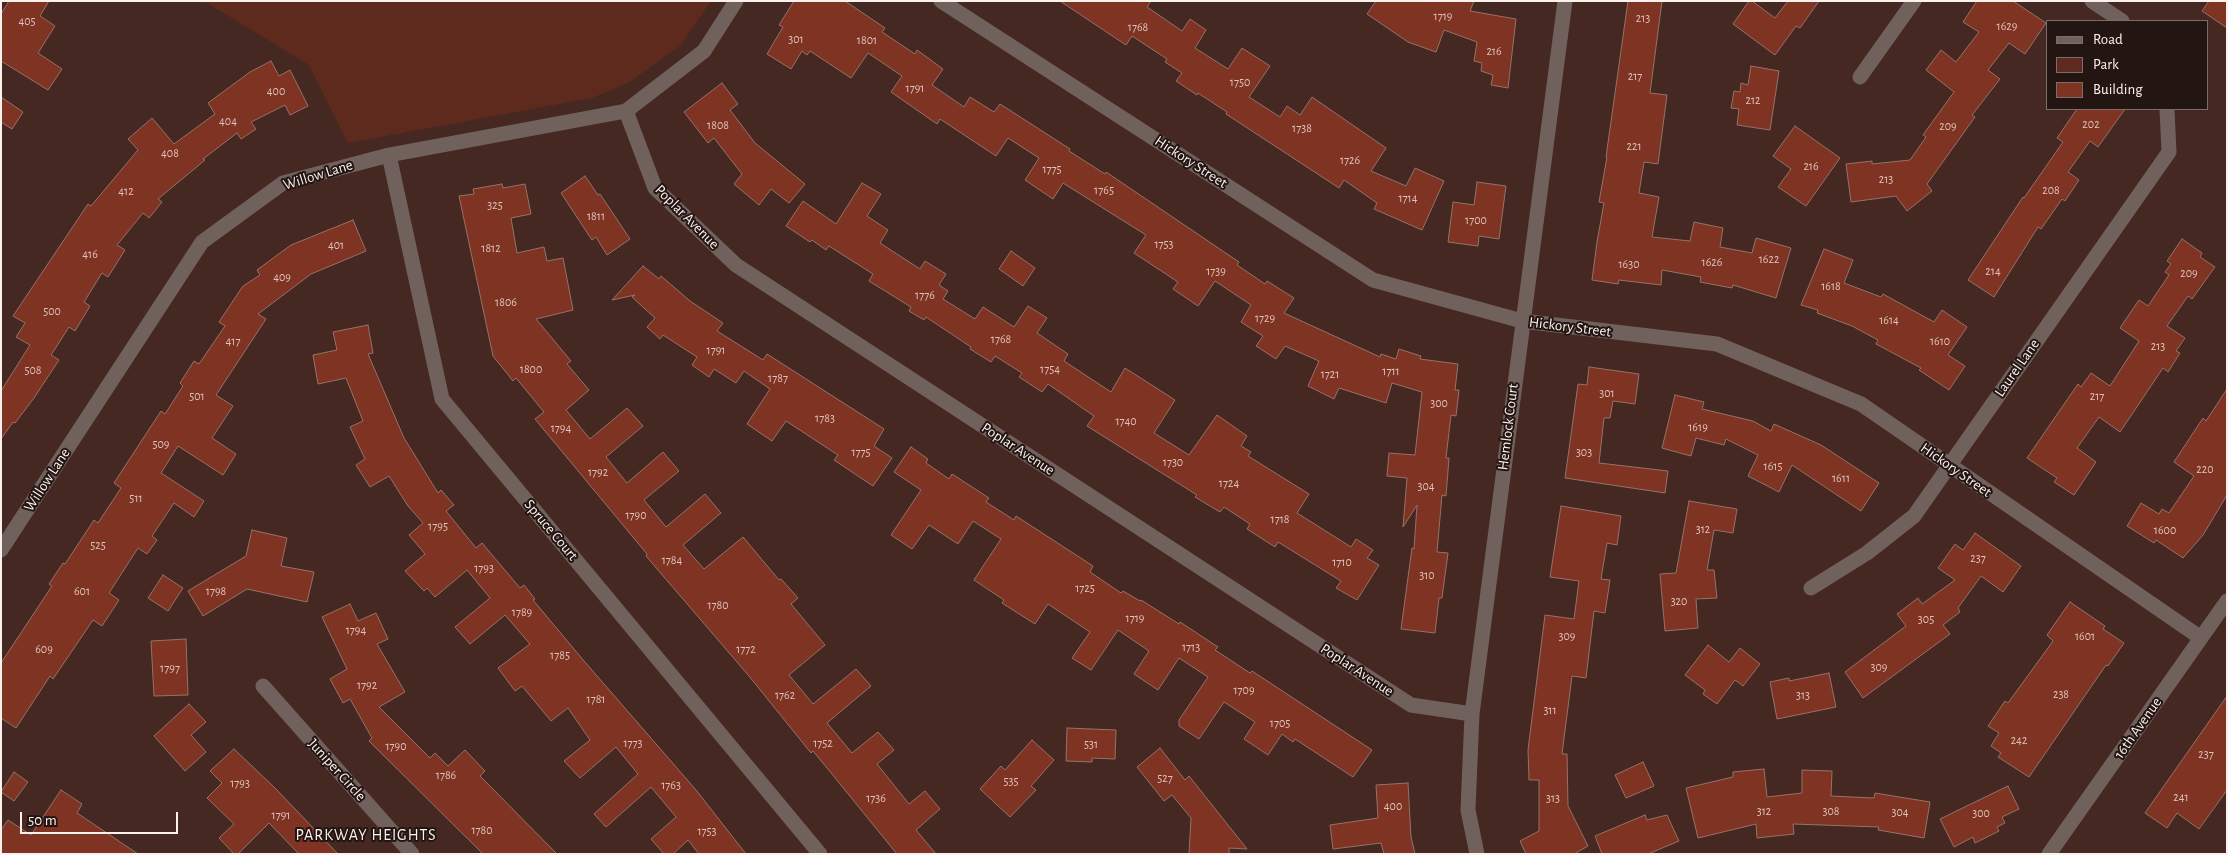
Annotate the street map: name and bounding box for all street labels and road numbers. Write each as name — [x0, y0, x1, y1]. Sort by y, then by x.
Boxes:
street label: Hickory Street — [1151, 132, 1231, 192]
street label: Willow Lane — [281, 156, 355, 194]
street label: Poplar Avenue — [651, 181, 723, 253]
street label: Hickory Street — [1528, 313, 1612, 341]
street label: Laurel Lane — [1991, 336, 2043, 400]
street label: Hemlock Court — [1494, 383, 1522, 471]
street label: Poplar Avenue — [978, 419, 1058, 479]
street label: Hickory Street — [1917, 439, 1995, 501]
street label: Willow Lane — [20, 445, 74, 515]
street label: Spruce Court — [520, 496, 582, 564]
street label: Poplar Avenue — [1317, 640, 1397, 700]
street label: 16th Avenue — [2110, 694, 2166, 762]
street label: Juniper Circle — [304, 735, 370, 805]

